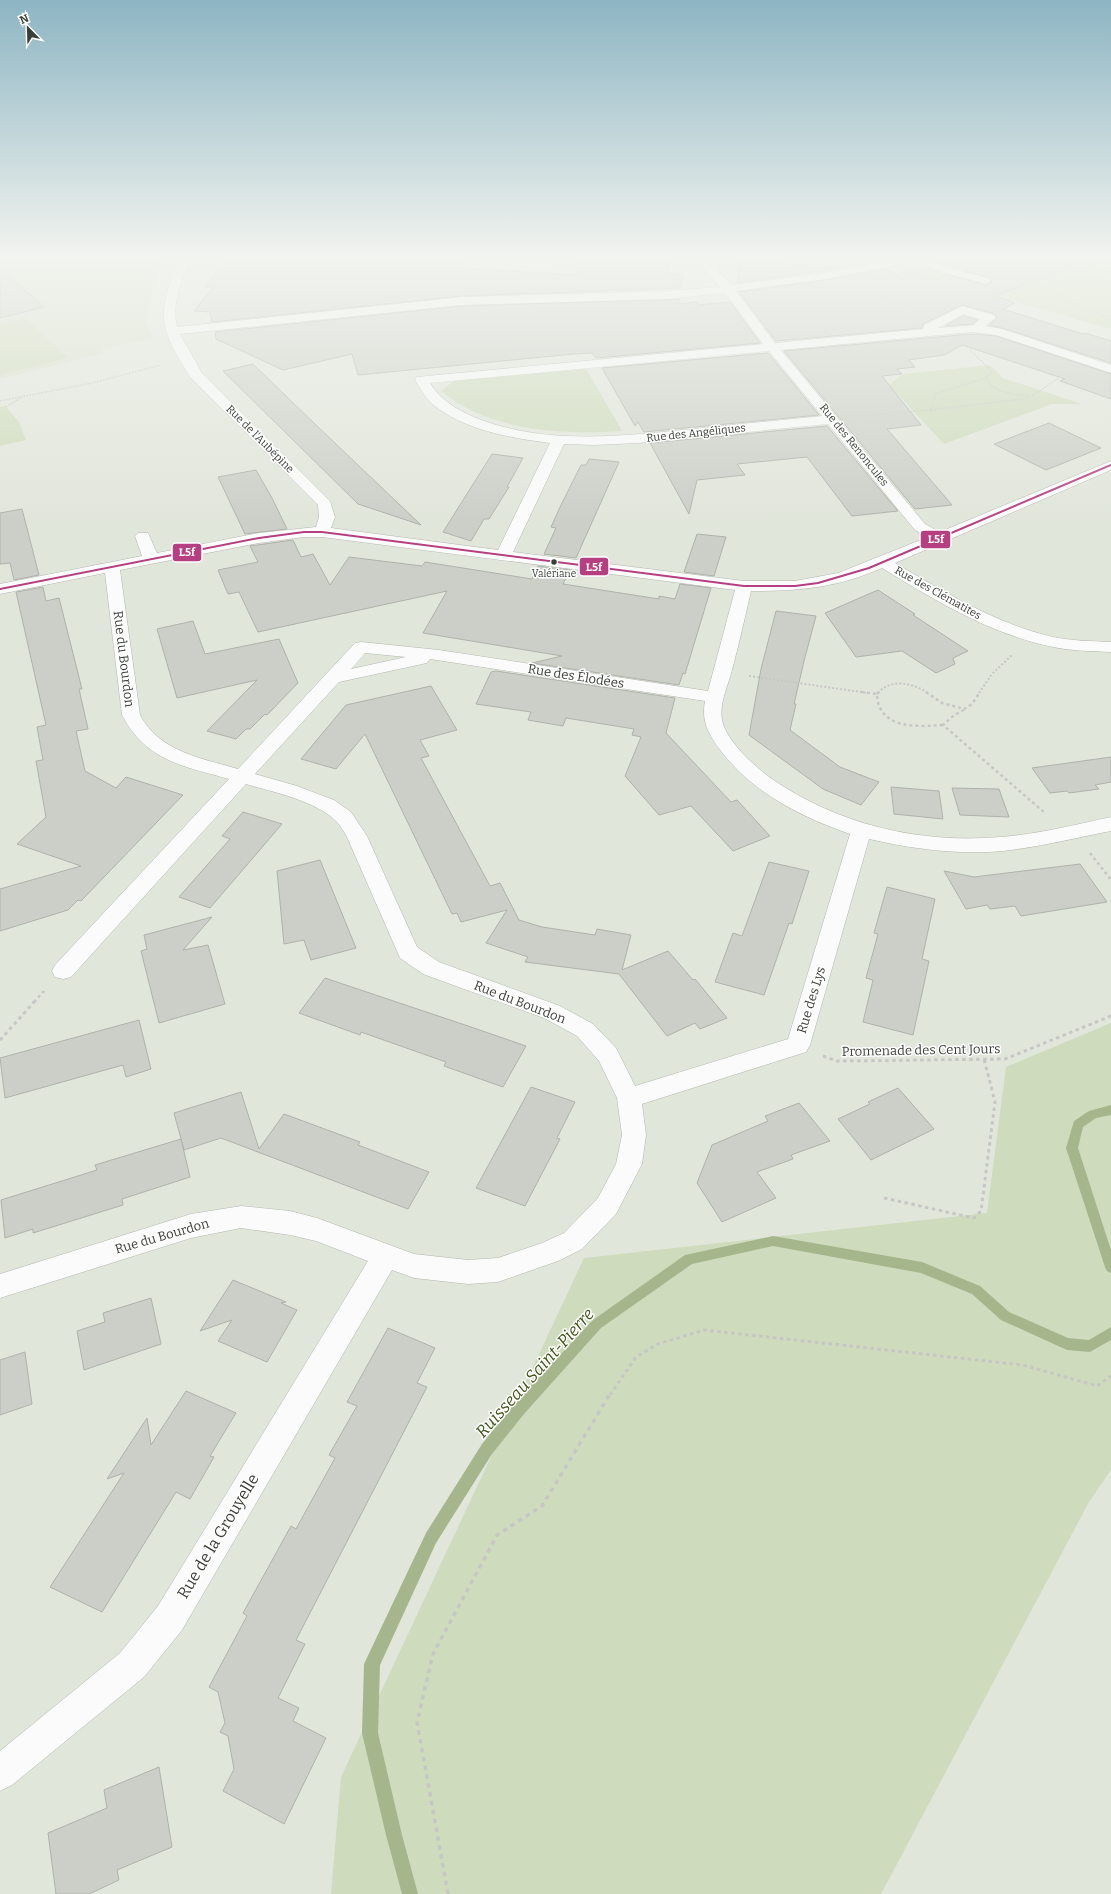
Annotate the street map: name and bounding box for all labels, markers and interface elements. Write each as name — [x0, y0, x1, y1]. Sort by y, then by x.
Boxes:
north arrow — [8, 8, 48, 48]
text: N — [18, 11, 31, 27]
street label: Rue des Renoncules — [817, 401, 891, 489]
street label: Rue de l'Aubépine — [223, 402, 297, 476]
street label: Rue des Angéliques — [646, 421, 746, 445]
line badge: L5f — [920, 530, 951, 549]
text: L5f — [928, 533, 945, 546]
line badge: L5f — [172, 543, 202, 562]
text: L5f — [179, 546, 196, 559]
marker: Valériane — [549, 557, 559, 567]
line badge: L5f — [579, 557, 609, 576]
text: L5f — [586, 561, 603, 574]
street label: Rue des Clématites — [892, 564, 984, 622]
place label: Valériane — [532, 568, 576, 580]
street label: Rue du Bourdon — [111, 610, 137, 709]
street label: Rue des Élodées — [527, 661, 625, 691]
street label: Rue des Lys — [794, 965, 828, 1035]
street label: Rue du Bourdon — [472, 978, 569, 1027]
street label: Promenade des Cent Jours — [842, 1041, 1000, 1059]
street label: Rue du Bourdon — [113, 1215, 211, 1257]
water label: Ruisseau Saint-Pierre — [471, 1304, 599, 1442]
street label: Rue de la Grouyelle — [173, 1470, 263, 1602]

